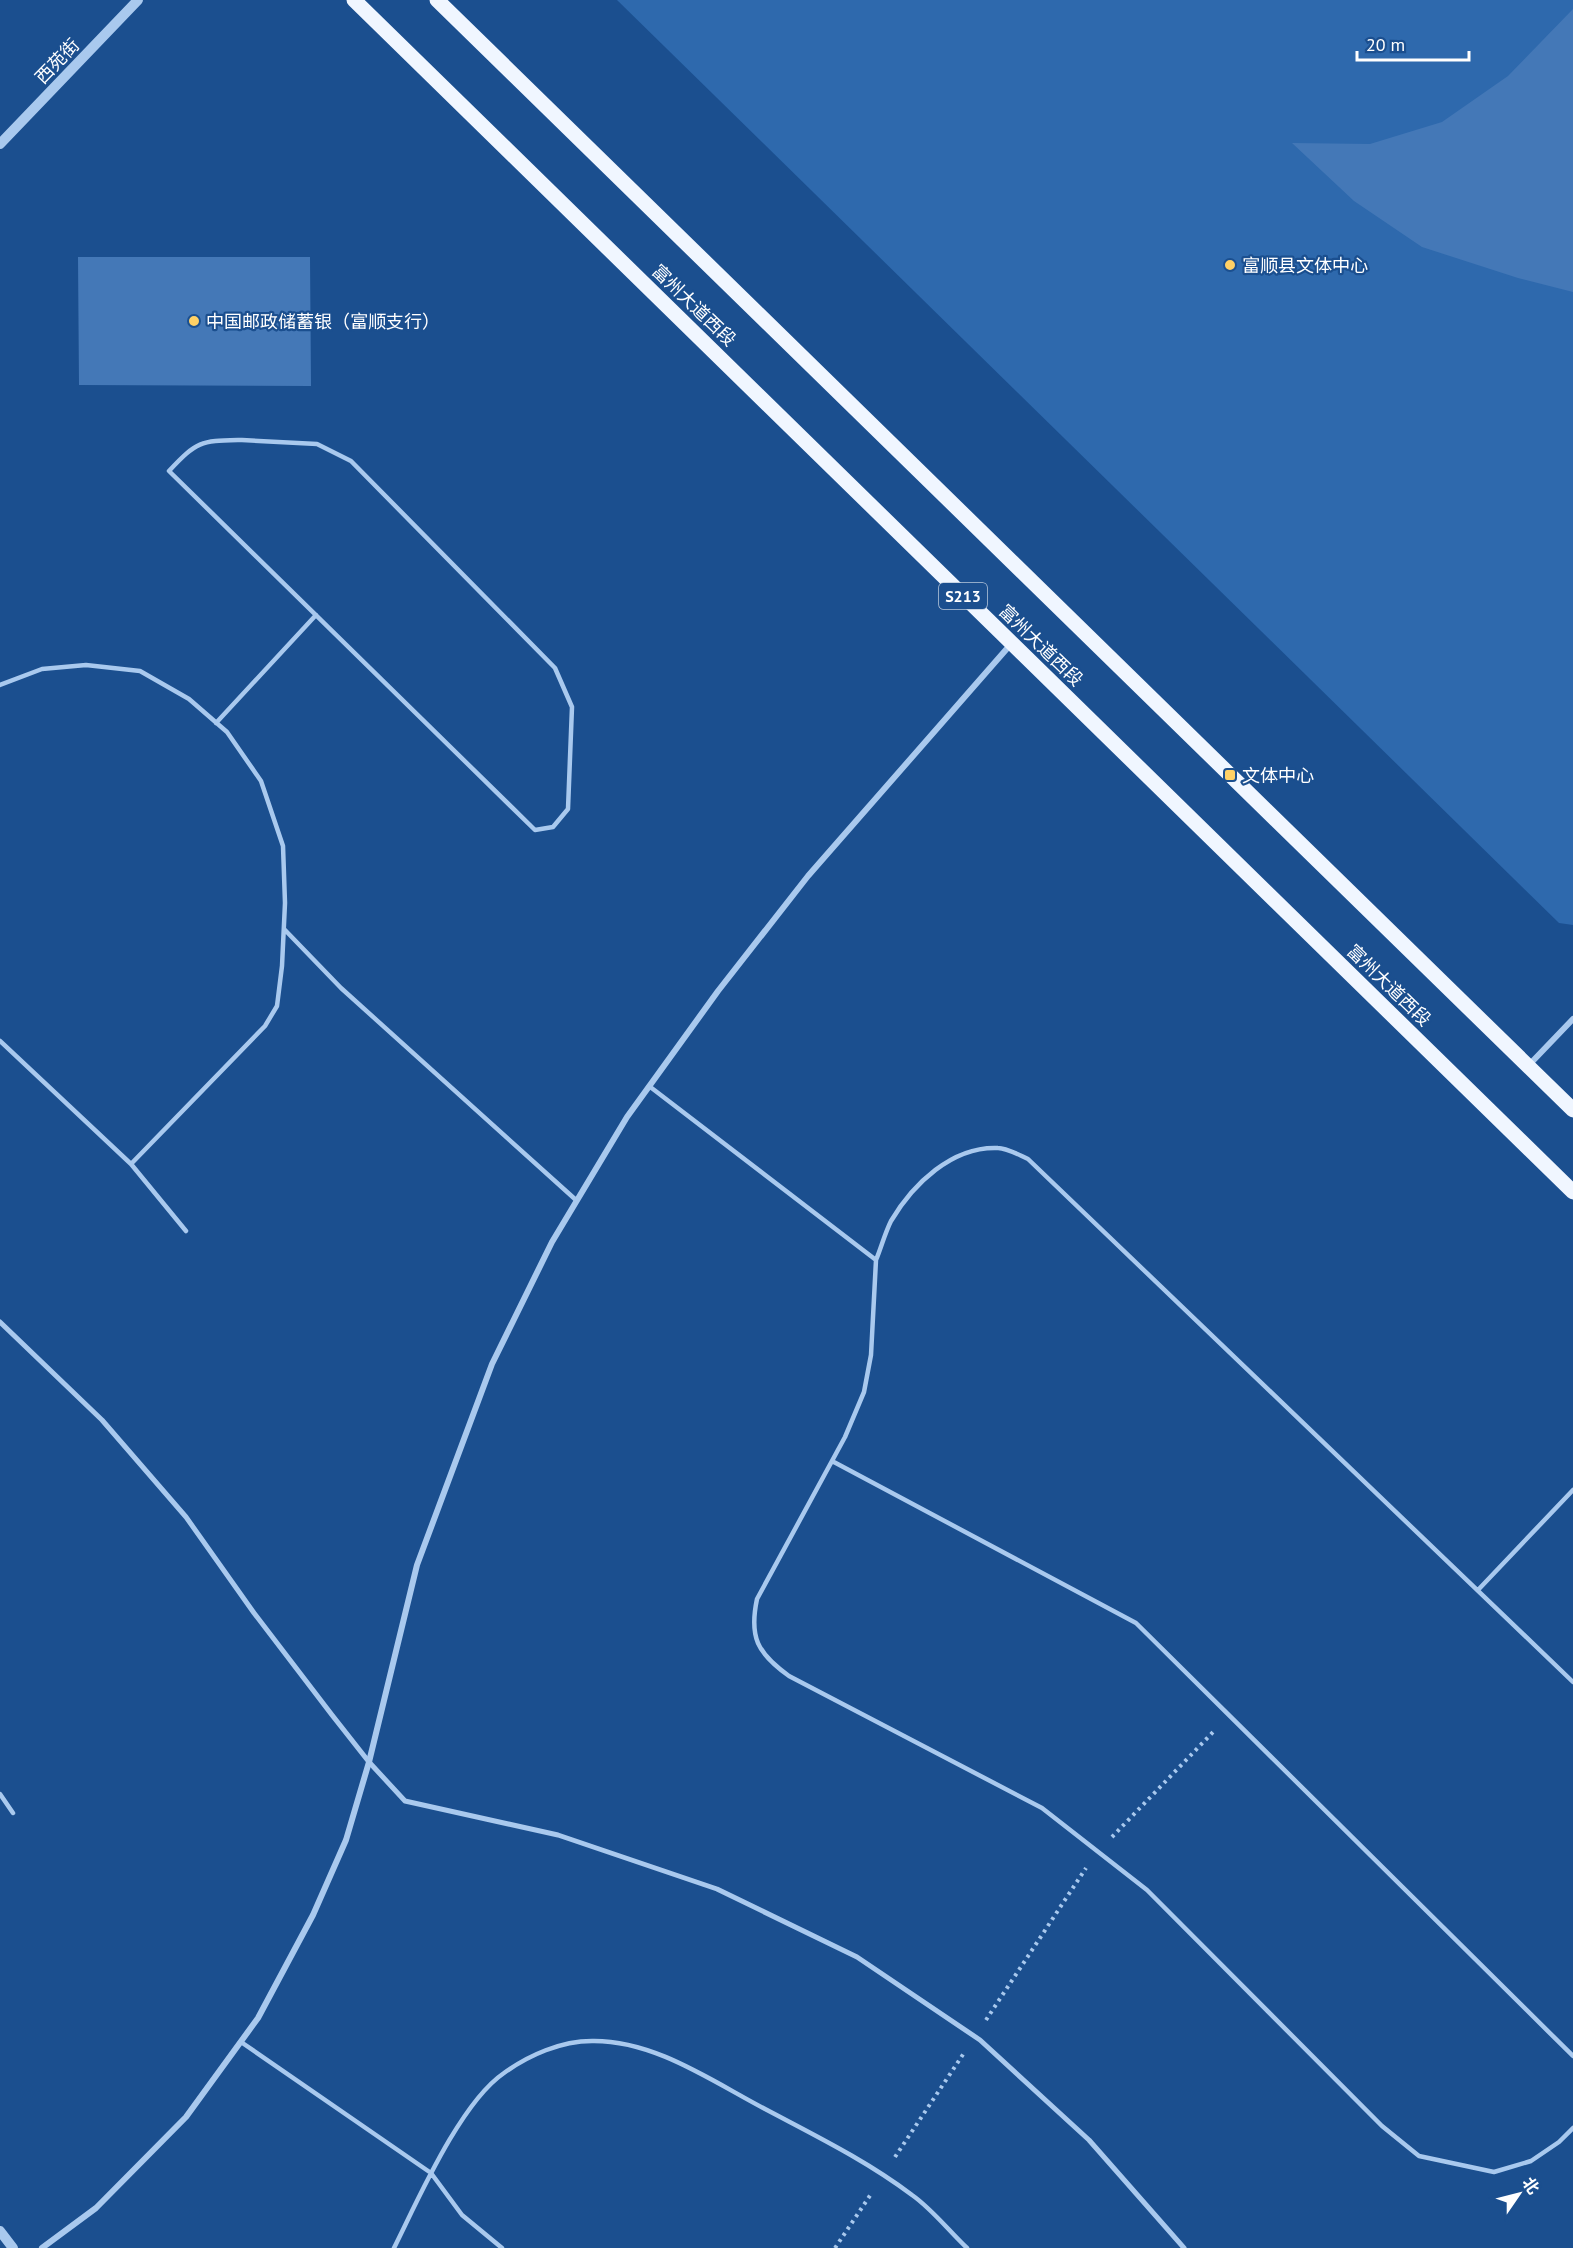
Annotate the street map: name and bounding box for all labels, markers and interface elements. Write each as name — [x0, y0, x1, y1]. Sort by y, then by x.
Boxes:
scale bar — [1357, 24, 1470, 62]
text: 20 m — [1366, 33, 1405, 56]
street label: 西苑街 — [30, 34, 84, 88]
place label: 富顺县文体中心 — [1242, 254, 1368, 277]
marker: 富顺县文体中心 — [1223, 258, 1237, 272]
street label: 富州大道西段 — [647, 259, 741, 351]
place label: 中国邮政储蓄银（富顺支行） — [206, 310, 440, 333]
marker: 中国邮政储蓄银（富顺支行） — [187, 314, 201, 328]
road number: S213 — [939, 583, 987, 609]
street label: 富州大道西段 — [994, 599, 1088, 691]
place label: 文体中心 — [1242, 764, 1314, 787]
marker: 文体中心 — [1223, 768, 1237, 782]
street label: 富州大道西段 — [1342, 939, 1436, 1031]
north arrow — [1489, 2164, 1549, 2224]
text: 北 — [1519, 2173, 1544, 2198]

